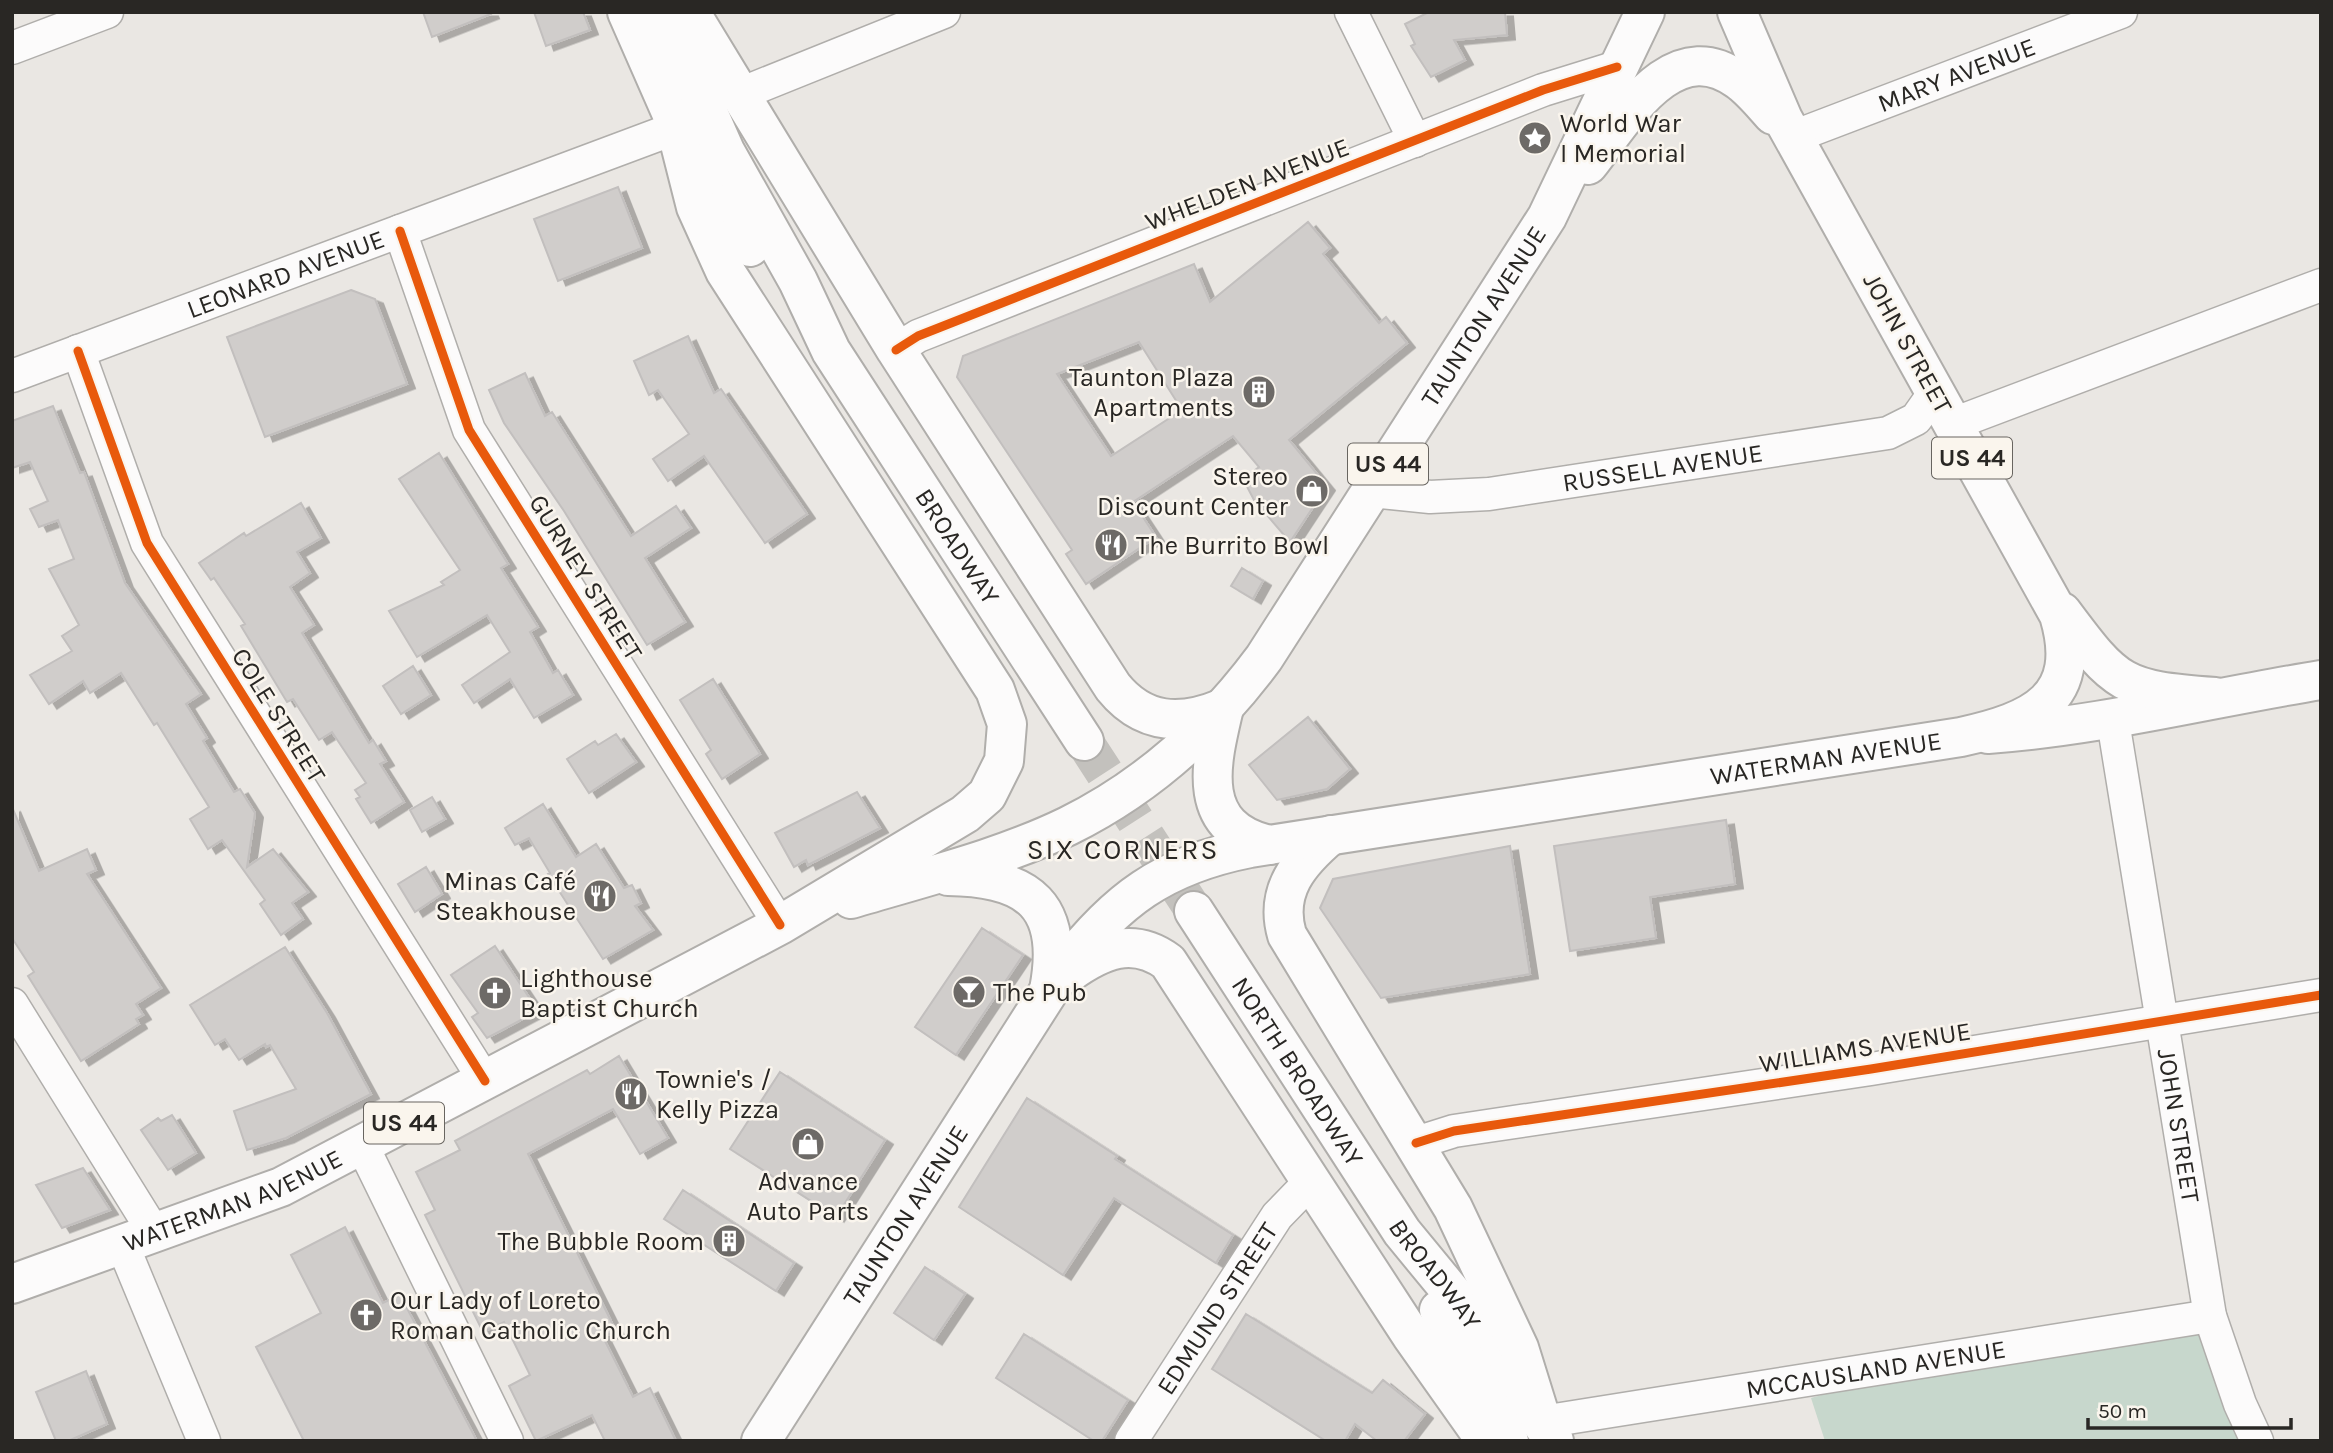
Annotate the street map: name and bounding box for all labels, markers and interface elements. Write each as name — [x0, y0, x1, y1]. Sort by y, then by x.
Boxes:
street label: MARY AVENUE — [1874, 31, 2040, 119]
place label: World War I Memorial — [1560, 108, 1686, 169]
place icon: World War I Memorial — [1516, 119, 1554, 157]
street label: WHELDEN AVENUE — [1141, 131, 1354, 238]
street label: TAUNTON AVENUE — [1414, 220, 1553, 412]
street label: LEONARD AVENUE — [183, 223, 389, 325]
street label: JOHN STREET — [1856, 268, 1959, 419]
place label: Taunton Plaza Apartments — [1069, 362, 1234, 423]
building icon: Taunton Plaza Apartments — [1240, 373, 1278, 411]
street label: RUSSELL AVENUE — [1560, 437, 1765, 499]
road number: US 44 — [1932, 438, 2012, 478]
road number: US 44 — [1348, 444, 1428, 485]
place label: Stereo Discount Center — [1097, 461, 1289, 522]
shop icon: Stereo Discount Center — [1293, 472, 1331, 510]
street label: BROADWAY — [908, 483, 1007, 611]
street label: GURNEY STREET — [522, 489, 649, 666]
restaurant icon: The Burrito Bowl — [1092, 526, 1130, 564]
place label: The Burrito Bowl — [1136, 530, 1329, 561]
street label: COLE STREET — [225, 642, 332, 788]
street label: WATERMAN AVENUE — [1708, 725, 1944, 792]
district label: SIX CORNERS — [1027, 833, 1219, 866]
place label: Minas Café Steakhouse — [436, 866, 576, 927]
restaurant icon: Minas Café Steakhouse — [581, 877, 619, 915]
place label: Lighthouse Baptist Church — [520, 963, 699, 1024]
street label: NORTH BROADWAY — [1225, 971, 1370, 1173]
bar icon: The Pub — [950, 973, 988, 1011]
church icon: Lighthouse Baptist Church — [476, 974, 514, 1012]
place label: The Pub — [993, 977, 1087, 1008]
street label: WILLIAMS AVENUE — [1757, 1015, 1973, 1080]
street label: JOHN STREET — [2151, 1046, 2206, 1205]
place label: Townie's / Kelly Pizza — [656, 1064, 779, 1125]
restaurant icon: Townie's / Kelly Pizza — [612, 1075, 650, 1113]
road number: US 44 — [364, 1102, 444, 1143]
street label: TAUNTON AVENUE — [837, 1119, 975, 1312]
shop icon: Advance Auto Parts — [789, 1125, 827, 1163]
street label: WATERMAN AVENUE — [119, 1143, 348, 1259]
place label: Advance Auto Parts — [747, 1166, 869, 1227]
street label: BROADWAY — [1382, 1213, 1488, 1336]
street label: EDMUND STREET — [1150, 1217, 1285, 1401]
building icon: The Bubble Room — [710, 1222, 748, 1260]
place label: The Bubble Room — [498, 1226, 704, 1257]
place label: Our Lady of Loreto Roman Catholic Church — [390, 1285, 671, 1346]
church icon: Our Lady of Loreto Roman Catholic Church — [347, 1296, 385, 1334]
street label: MCCAUSLAND AVENUE — [1744, 1334, 2008, 1405]
scale bar — [2088, 1386, 2291, 1430]
text: 50 m — [2098, 1399, 2147, 1423]

